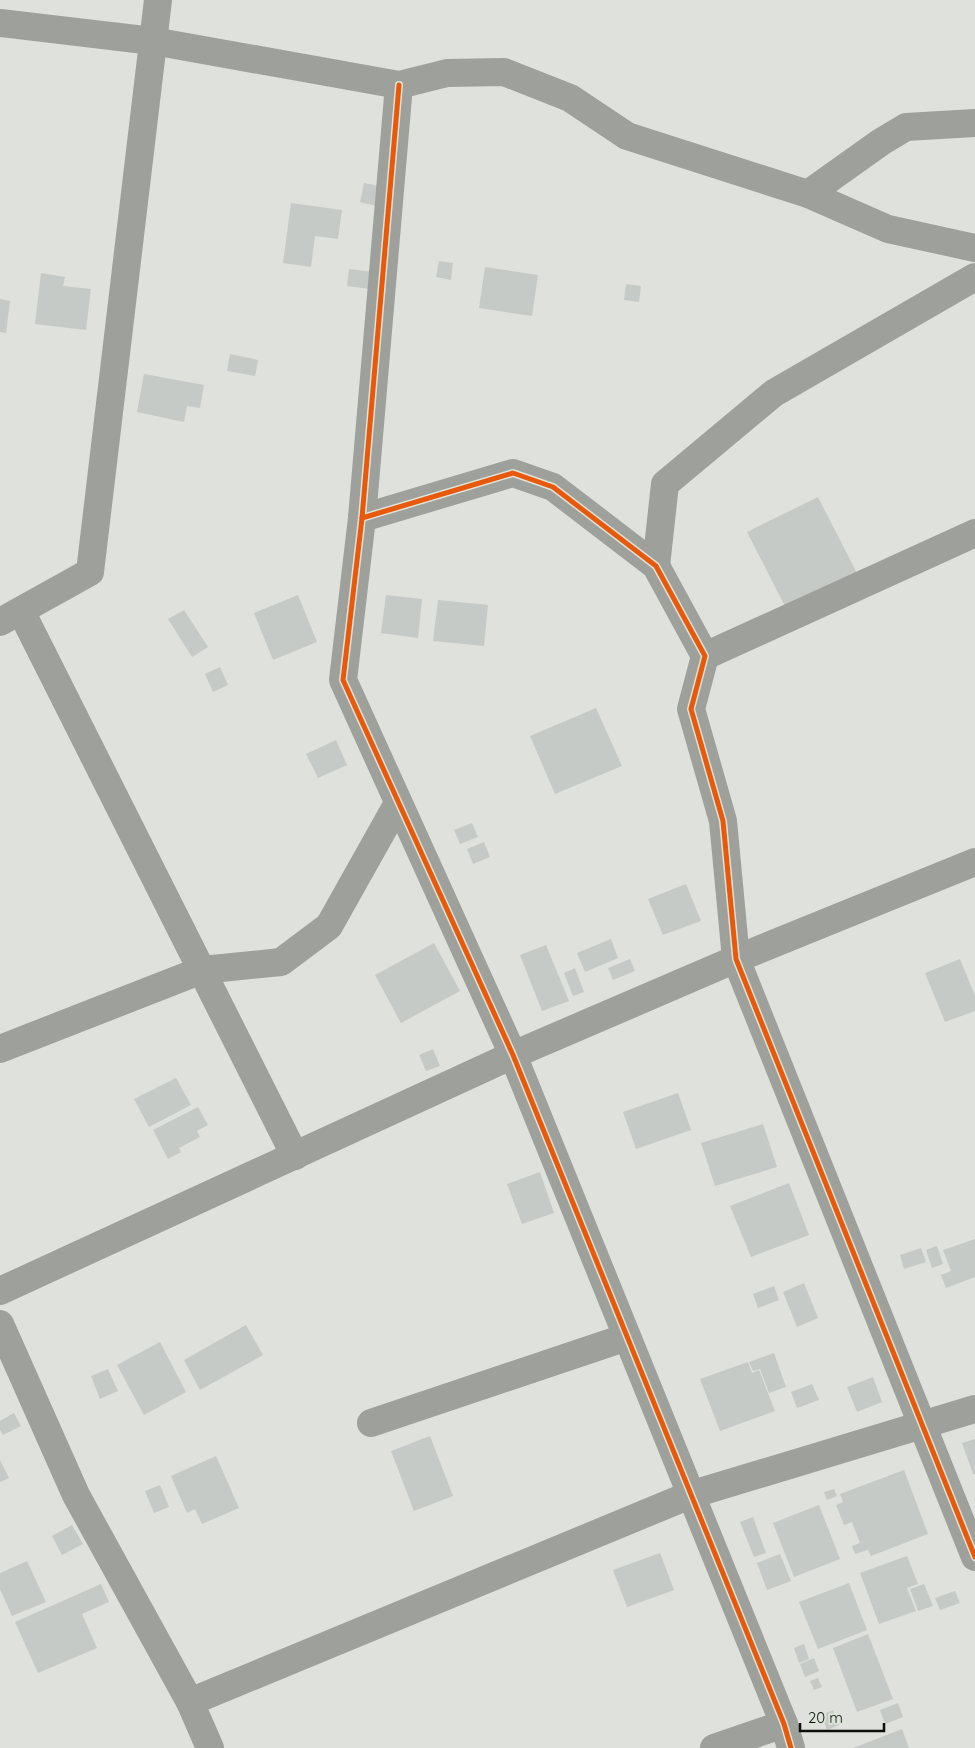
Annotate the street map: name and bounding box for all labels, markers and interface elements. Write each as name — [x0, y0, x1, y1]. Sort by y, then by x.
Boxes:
scale bar — [800, 1700, 884, 1732]
text: 20 m — [808, 1708, 843, 1727]

